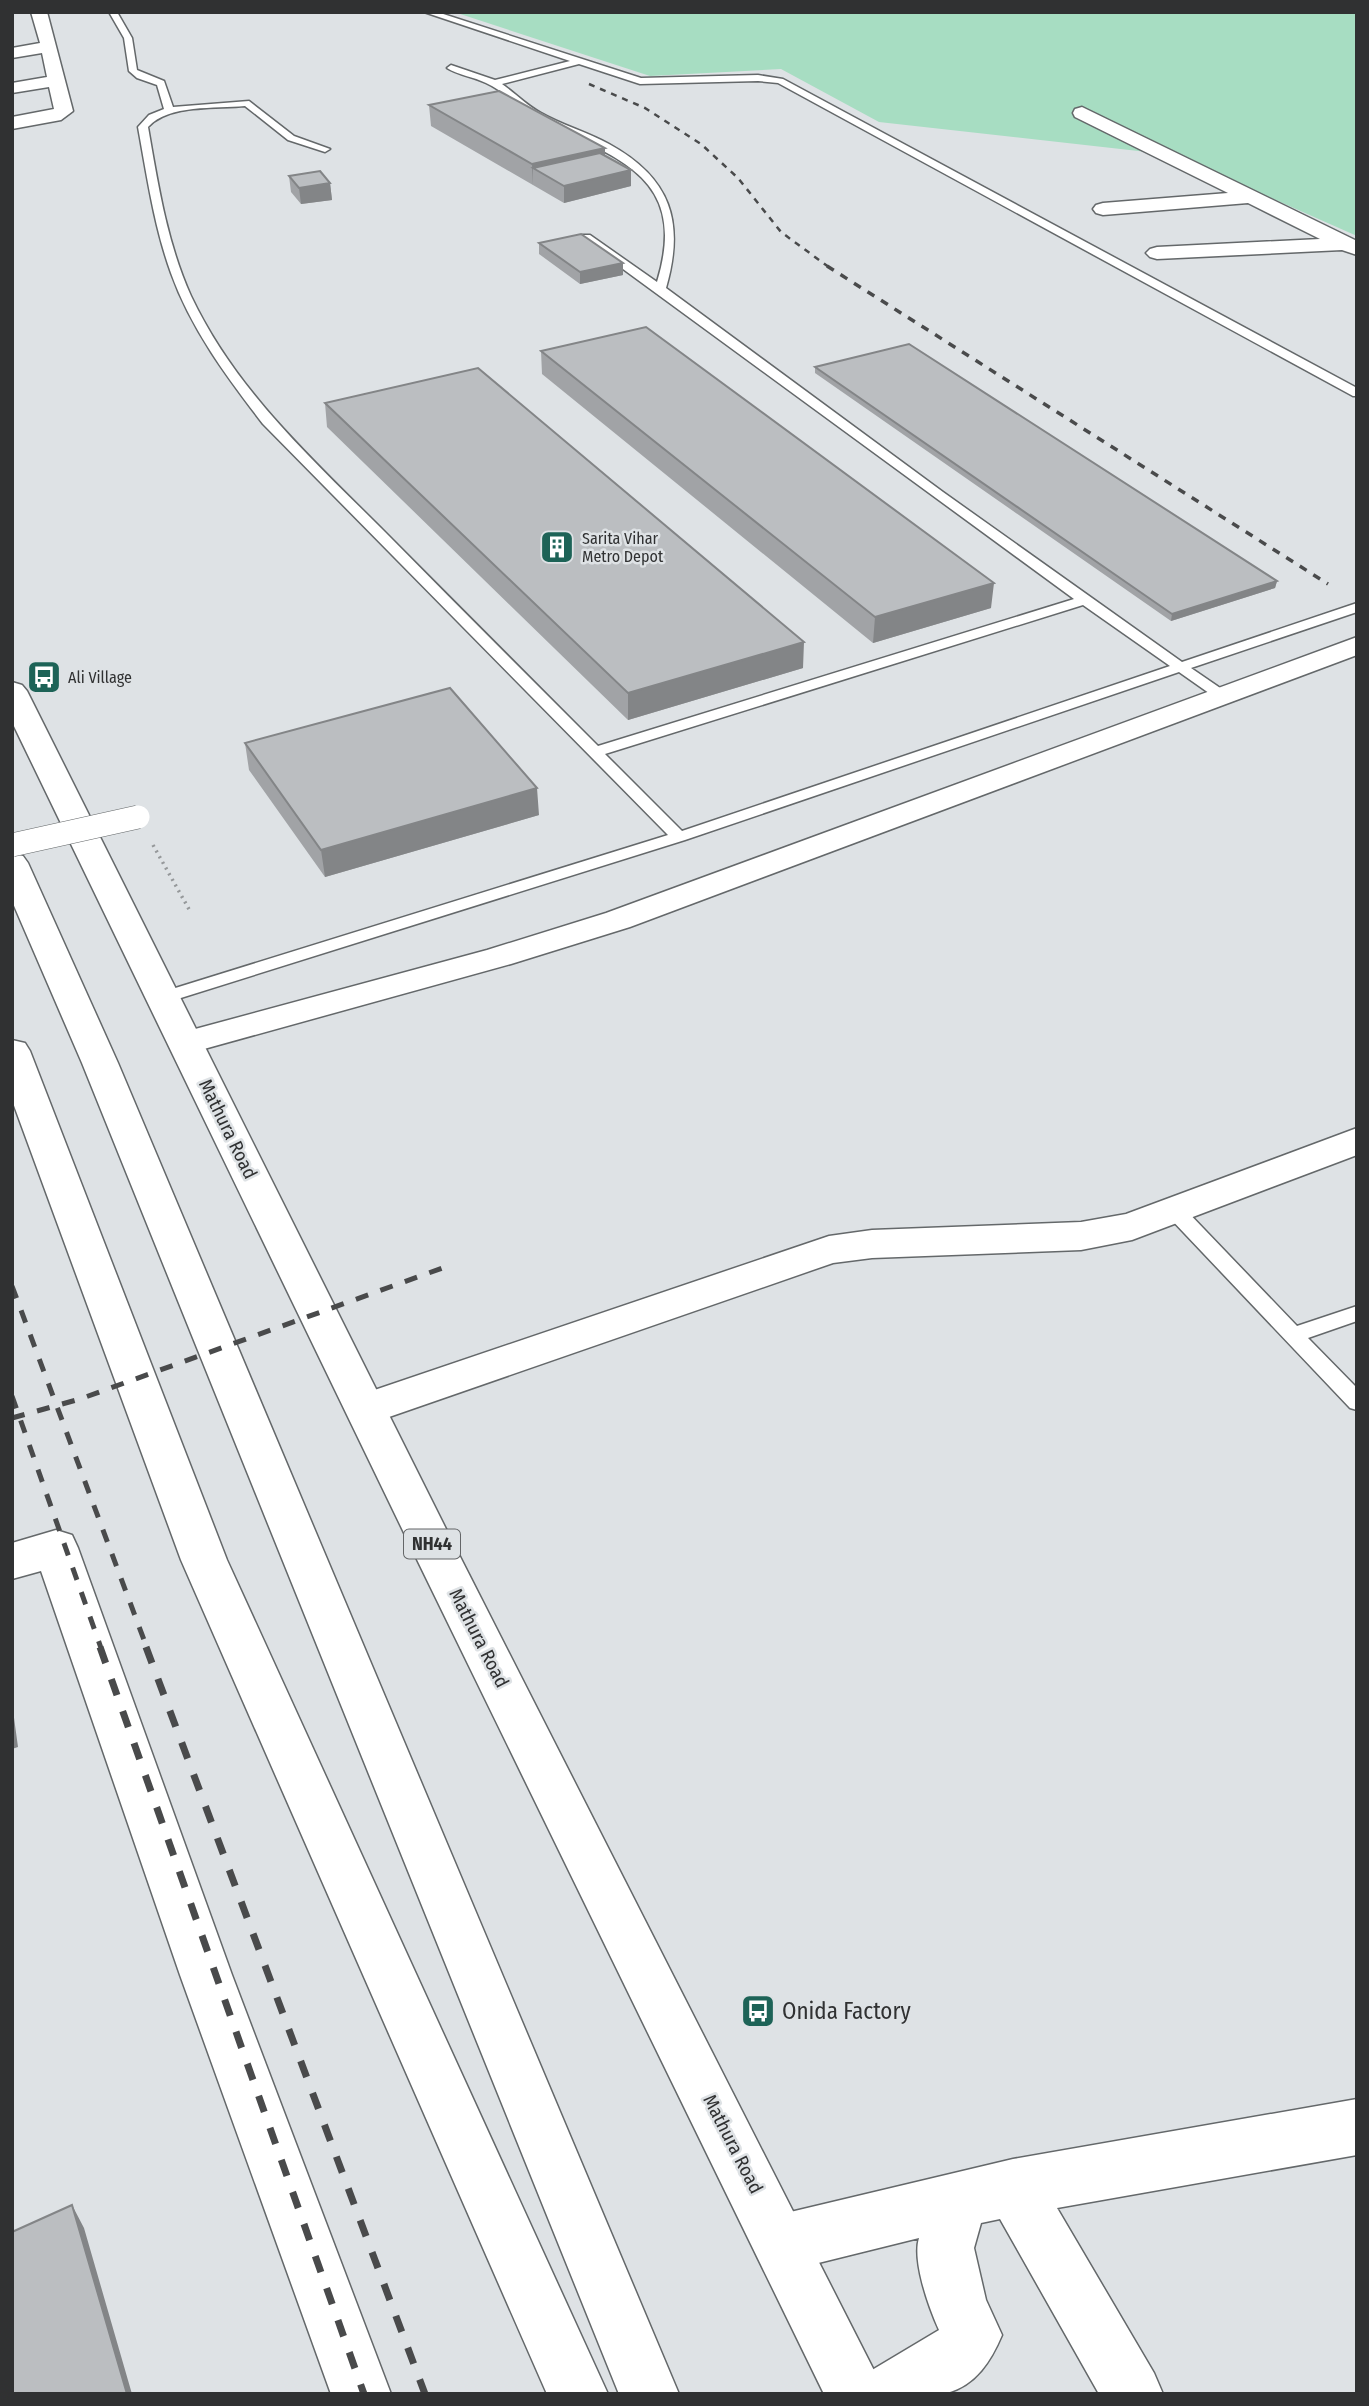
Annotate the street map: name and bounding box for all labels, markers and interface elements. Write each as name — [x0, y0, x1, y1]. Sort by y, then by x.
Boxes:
building icon: Sarita Vihar Metro Depot — [538, 528, 576, 566]
place label: Sarita Vihar Metro Depot — [582, 529, 664, 566]
bus stop icon: Ali Village — [25, 658, 63, 696]
place label: Ali Village — [68, 668, 132, 687]
street label: Mathura Road — [194, 1075, 262, 1183]
road number: NH44 — [404, 1530, 460, 1559]
street label: Mathura Road — [444, 1585, 514, 1691]
bus stop icon: Onida Factory — [739, 1992, 777, 2030]
place label: Onida Factory — [782, 1997, 911, 2025]
street label: Mathura Road — [698, 2091, 768, 2197]

